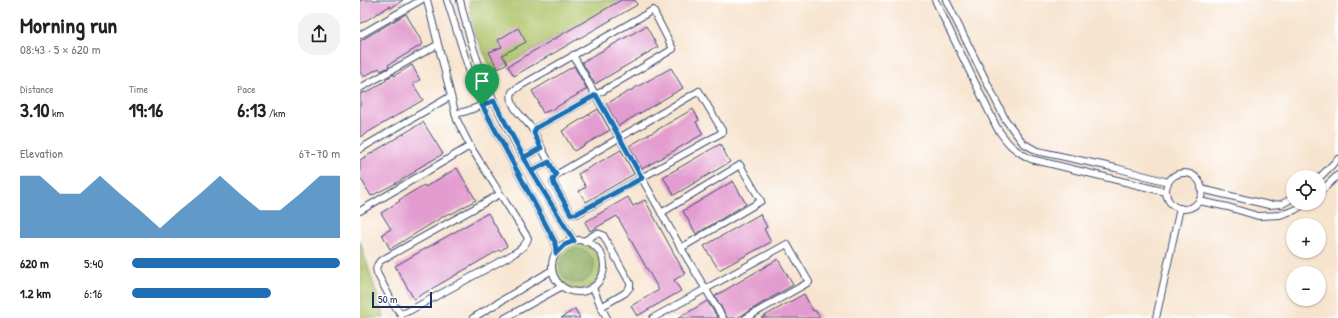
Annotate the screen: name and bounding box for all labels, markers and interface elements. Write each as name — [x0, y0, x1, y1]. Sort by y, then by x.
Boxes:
text: Morning run — [20, 10, 117, 40]
button: share — [298, 13, 340, 55]
text: 08:43 · 5 × 620 m — [20, 40, 101, 58]
pin — [465, 64, 499, 105]
icon: arrive — [471, 70, 493, 92]
text: Distance — [20, 82, 54, 96]
text: Time — [129, 82, 148, 96]
text: Pace — [237, 82, 256, 96]
text: 3.10 — [20, 96, 49, 123]
text: 19:16 — [129, 96, 163, 123]
text: 6:13 — [237, 96, 266, 123]
text: km — [49, 106, 64, 120]
text: /km — [266, 106, 285, 120]
text: Elevation — [20, 144, 63, 162]
text: 67–70 m — [299, 144, 340, 162]
map controls — [1286, 170, 1326, 306]
button: locate — [1286, 170, 1326, 210]
button: + — [1286, 218, 1326, 258]
text: 620 m — [20, 254, 49, 272]
text: 5:40 — [84, 254, 103, 272]
button: − — [1286, 266, 1326, 306]
text: 1.2 km — [20, 284, 51, 302]
text: 6:16 — [84, 284, 102, 302]
scale bar — [372, 290, 432, 309]
text: 50 m — [378, 292, 398, 306]

